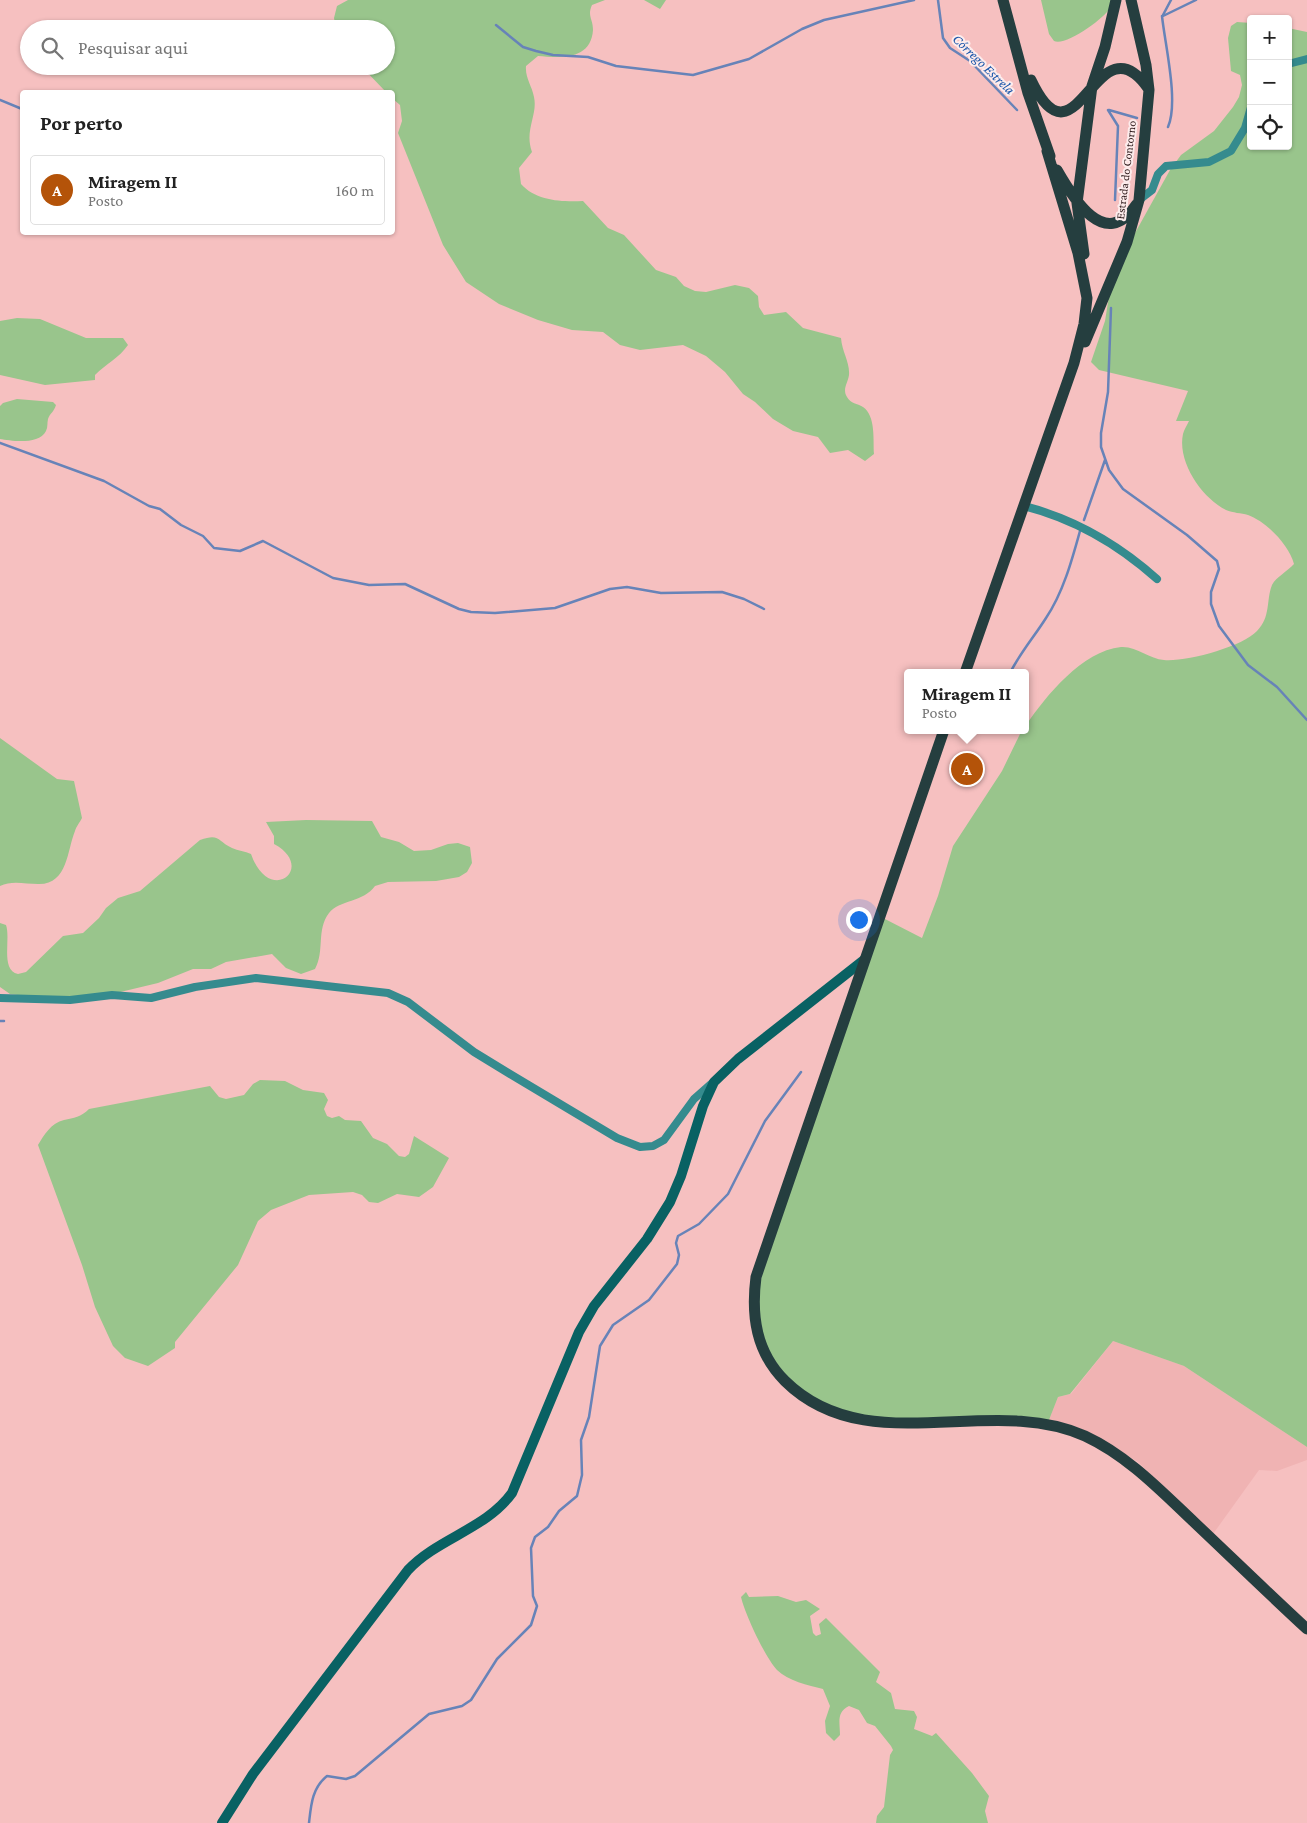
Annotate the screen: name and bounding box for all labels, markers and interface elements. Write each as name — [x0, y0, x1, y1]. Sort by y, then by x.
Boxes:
map controls — [1247, 15, 1292, 150]
button: + — [1247, 15, 1292, 60]
search box — [20, 20, 395, 75]
water label: Córrego Estrela — [950, 31, 1019, 98]
icon: search — [38, 34, 66, 62]
text: Pesquisar aqui — [78, 37, 188, 58]
button: − — [1247, 60, 1292, 105]
button: locate — [1247, 105, 1292, 150]
text: Por perto — [40, 111, 123, 135]
street label: Estrada do Contorno — [1113, 120, 1139, 220]
text: Miragem II — [88, 171, 177, 192]
text: A — [52, 182, 62, 199]
text: 160 m — [336, 182, 374, 199]
text: Posto — [88, 192, 123, 209]
popup — [904, 669, 1029, 734]
text: Miragem II — [922, 683, 1011, 704]
text: Posto — [922, 704, 957, 721]
pin: A — [951, 750, 983, 788]
your location — [846, 907, 872, 933]

